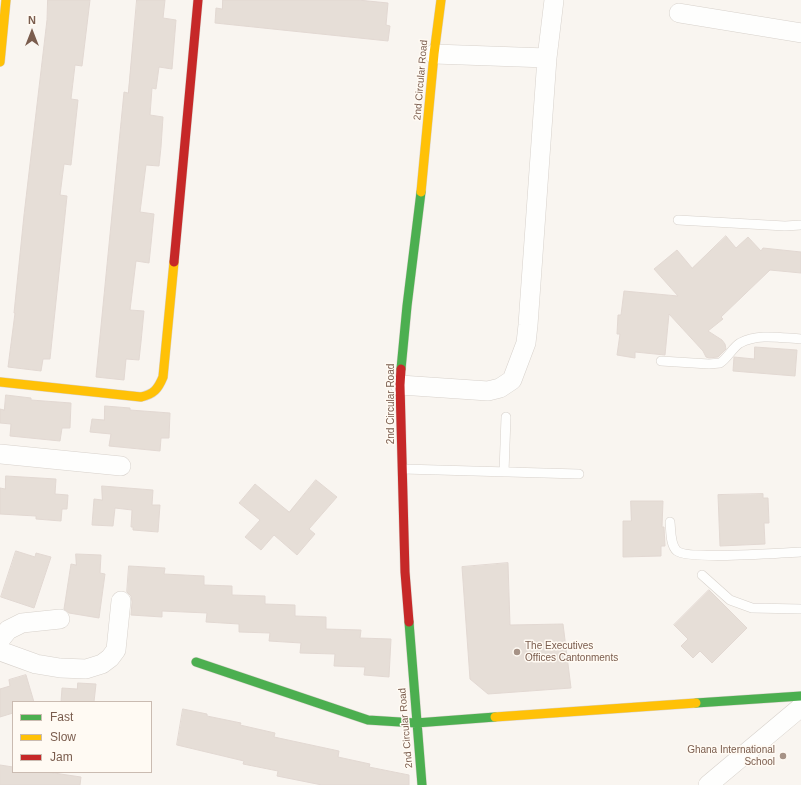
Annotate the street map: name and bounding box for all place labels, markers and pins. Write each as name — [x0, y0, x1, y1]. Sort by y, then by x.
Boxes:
place label: The Executives Offices Cantonments — [525, 640, 618, 664]
marker: The Executives Offices Cantonments — [512, 647, 522, 657]
place label: Ghana International School — [687, 744, 775, 768]
marker: Ghana International School — [778, 751, 788, 761]

